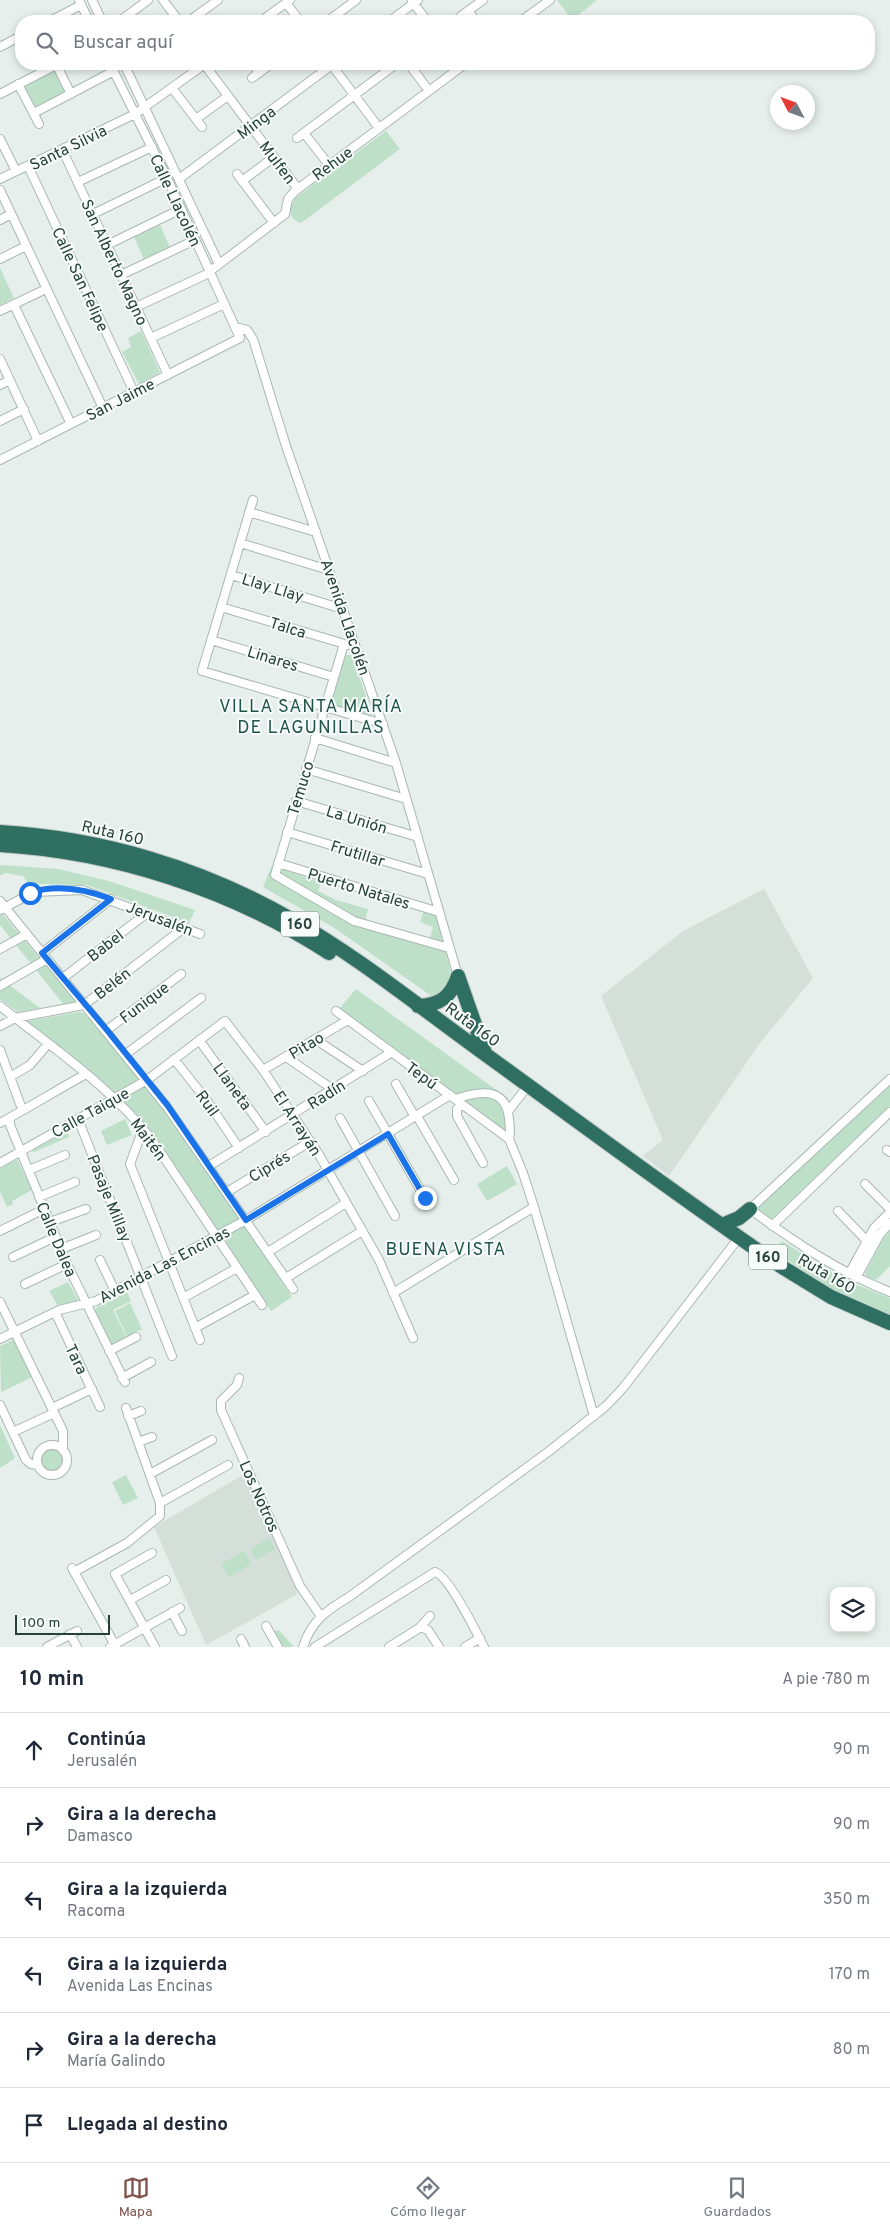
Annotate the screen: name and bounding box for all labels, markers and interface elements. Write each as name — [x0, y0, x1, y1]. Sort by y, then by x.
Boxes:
search box — [15, 15, 875, 70]
icon: search — [33, 29, 61, 57]
text: Buscar aquí — [73, 31, 173, 55]
north arrow — [770, 85, 815, 130]
street label: Minga — [234, 102, 281, 145]
street label: Santa Silvia — [27, 121, 111, 176]
street label: Mulfen — [254, 138, 299, 189]
street label: Rehue — [309, 143, 357, 186]
street label: Calle Llacolén — [144, 151, 204, 250]
street label: San Alberto Magno — [75, 197, 151, 329]
street label: Calle San Felipe — [46, 224, 112, 335]
street label: San Jaime — [83, 375, 159, 427]
street label: Avenida Llacolén — [315, 557, 373, 679]
street label: Llay Llay — [239, 570, 306, 608]
street label: Talca — [267, 614, 308, 644]
street label: Linares — [244, 643, 300, 677]
district label: VILLA SANTA MARÍA DE LAGUNILLAS — [219, 694, 403, 740]
street label: Temuco — [284, 759, 320, 818]
street label: La Unión — [323, 802, 390, 840]
street label: Ruta 160 — [79, 817, 146, 851]
street label: Frutillar — [328, 837, 387, 873]
street label: Puerto Natales — [305, 865, 412, 915]
route start — [19, 882, 42, 905]
street label: Jerusalén — [123, 898, 196, 942]
road number: 160 — [281, 912, 319, 936]
street label: Babel — [84, 926, 129, 967]
street label: Belén — [91, 964, 136, 1005]
street label: Funique — [116, 978, 174, 1029]
street label: Ruta 160 — [440, 999, 503, 1052]
street label: Pitao — [286, 1028, 328, 1065]
street label: Tepú — [401, 1058, 441, 1095]
street label: Llaneta — [207, 1060, 255, 1115]
street label: Radín — [304, 1076, 350, 1115]
street label: Calle Taique — [48, 1084, 134, 1143]
street label: Ruil — [190, 1087, 223, 1121]
street label: El Arrayán — [268, 1088, 325, 1161]
street label: Maitén — [125, 1115, 170, 1166]
street label: Ciprés — [245, 1147, 295, 1188]
street label: Pasaje Millay — [81, 1152, 135, 1246]
route end — [414, 1187, 437, 1210]
street label: Calle Dalea — [30, 1199, 80, 1280]
street label: Avenida Las Encinas — [96, 1223, 234, 1309]
district label: BUENA VISTA — [386, 1239, 507, 1262]
road number: 160 — [749, 1244, 787, 1270]
street label: Ruta 160 — [794, 1250, 858, 1299]
street label: Tara — [59, 1341, 91, 1378]
street label: Los Notros — [233, 1458, 283, 1536]
map controls — [830, 1587, 875, 1632]
button: layers — [830, 1587, 875, 1632]
scale bar — [15, 1612, 110, 1635]
text: 100 m — [22, 1615, 60, 1632]
text: 10 min — [20, 1666, 84, 1693]
text: A pie · 780 m — [782, 1670, 870, 1690]
text: Continúa — [67, 1728, 146, 1752]
icon: ahead — [20, 1736, 48, 1764]
text: 90 m — [833, 1740, 870, 1760]
text: Jerusalén — [67, 1752, 137, 1772]
text: Gira a la derecha — [67, 1803, 217, 1827]
icon: right — [20, 1811, 48, 1839]
text: 90 m — [833, 1815, 870, 1835]
text: Damasco — [67, 1827, 133, 1847]
text: Gira a la izquierda — [67, 1878, 227, 1902]
icon: left — [20, 1886, 48, 1914]
text: 350 m — [823, 1890, 870, 1910]
text: Racoma — [67, 1902, 125, 1922]
text: Gira a la izquierda — [67, 1953, 227, 1977]
icon: left — [20, 1961, 48, 1989]
text: 170 m — [829, 1965, 870, 1985]
text: Avenida Las Encinas — [67, 1977, 213, 1997]
text: Gira a la derecha — [67, 2028, 217, 2052]
icon: right — [20, 2036, 48, 2064]
text: 80 m — [833, 2040, 870, 2060]
text: María Galindo — [67, 2052, 165, 2072]
icon: arrive — [20, 2111, 48, 2139]
text: Llegada al destino — [67, 2113, 228, 2137]
tab: Mapa — [119, 2174, 153, 2221]
tab: Cómo llegar — [390, 2174, 466, 2221]
tab: Guardados — [704, 2174, 771, 2221]

